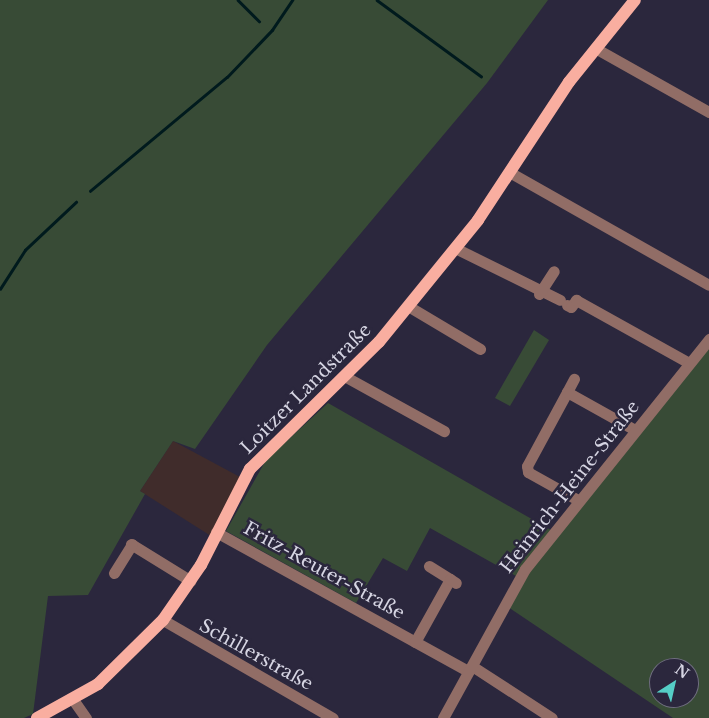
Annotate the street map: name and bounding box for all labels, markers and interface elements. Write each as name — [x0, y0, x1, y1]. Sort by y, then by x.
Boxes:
street label: Loitzer Landstraße — [236, 319, 376, 459]
street label: Heinrich-Heine-Straße — [496, 396, 644, 578]
street label: Fritz-Reuter-Straße — [240, 518, 408, 624]
street label: Schillerstraße — [195, 615, 317, 695]
north arrow — [649, 658, 699, 708]
text: N — [671, 660, 693, 683]

